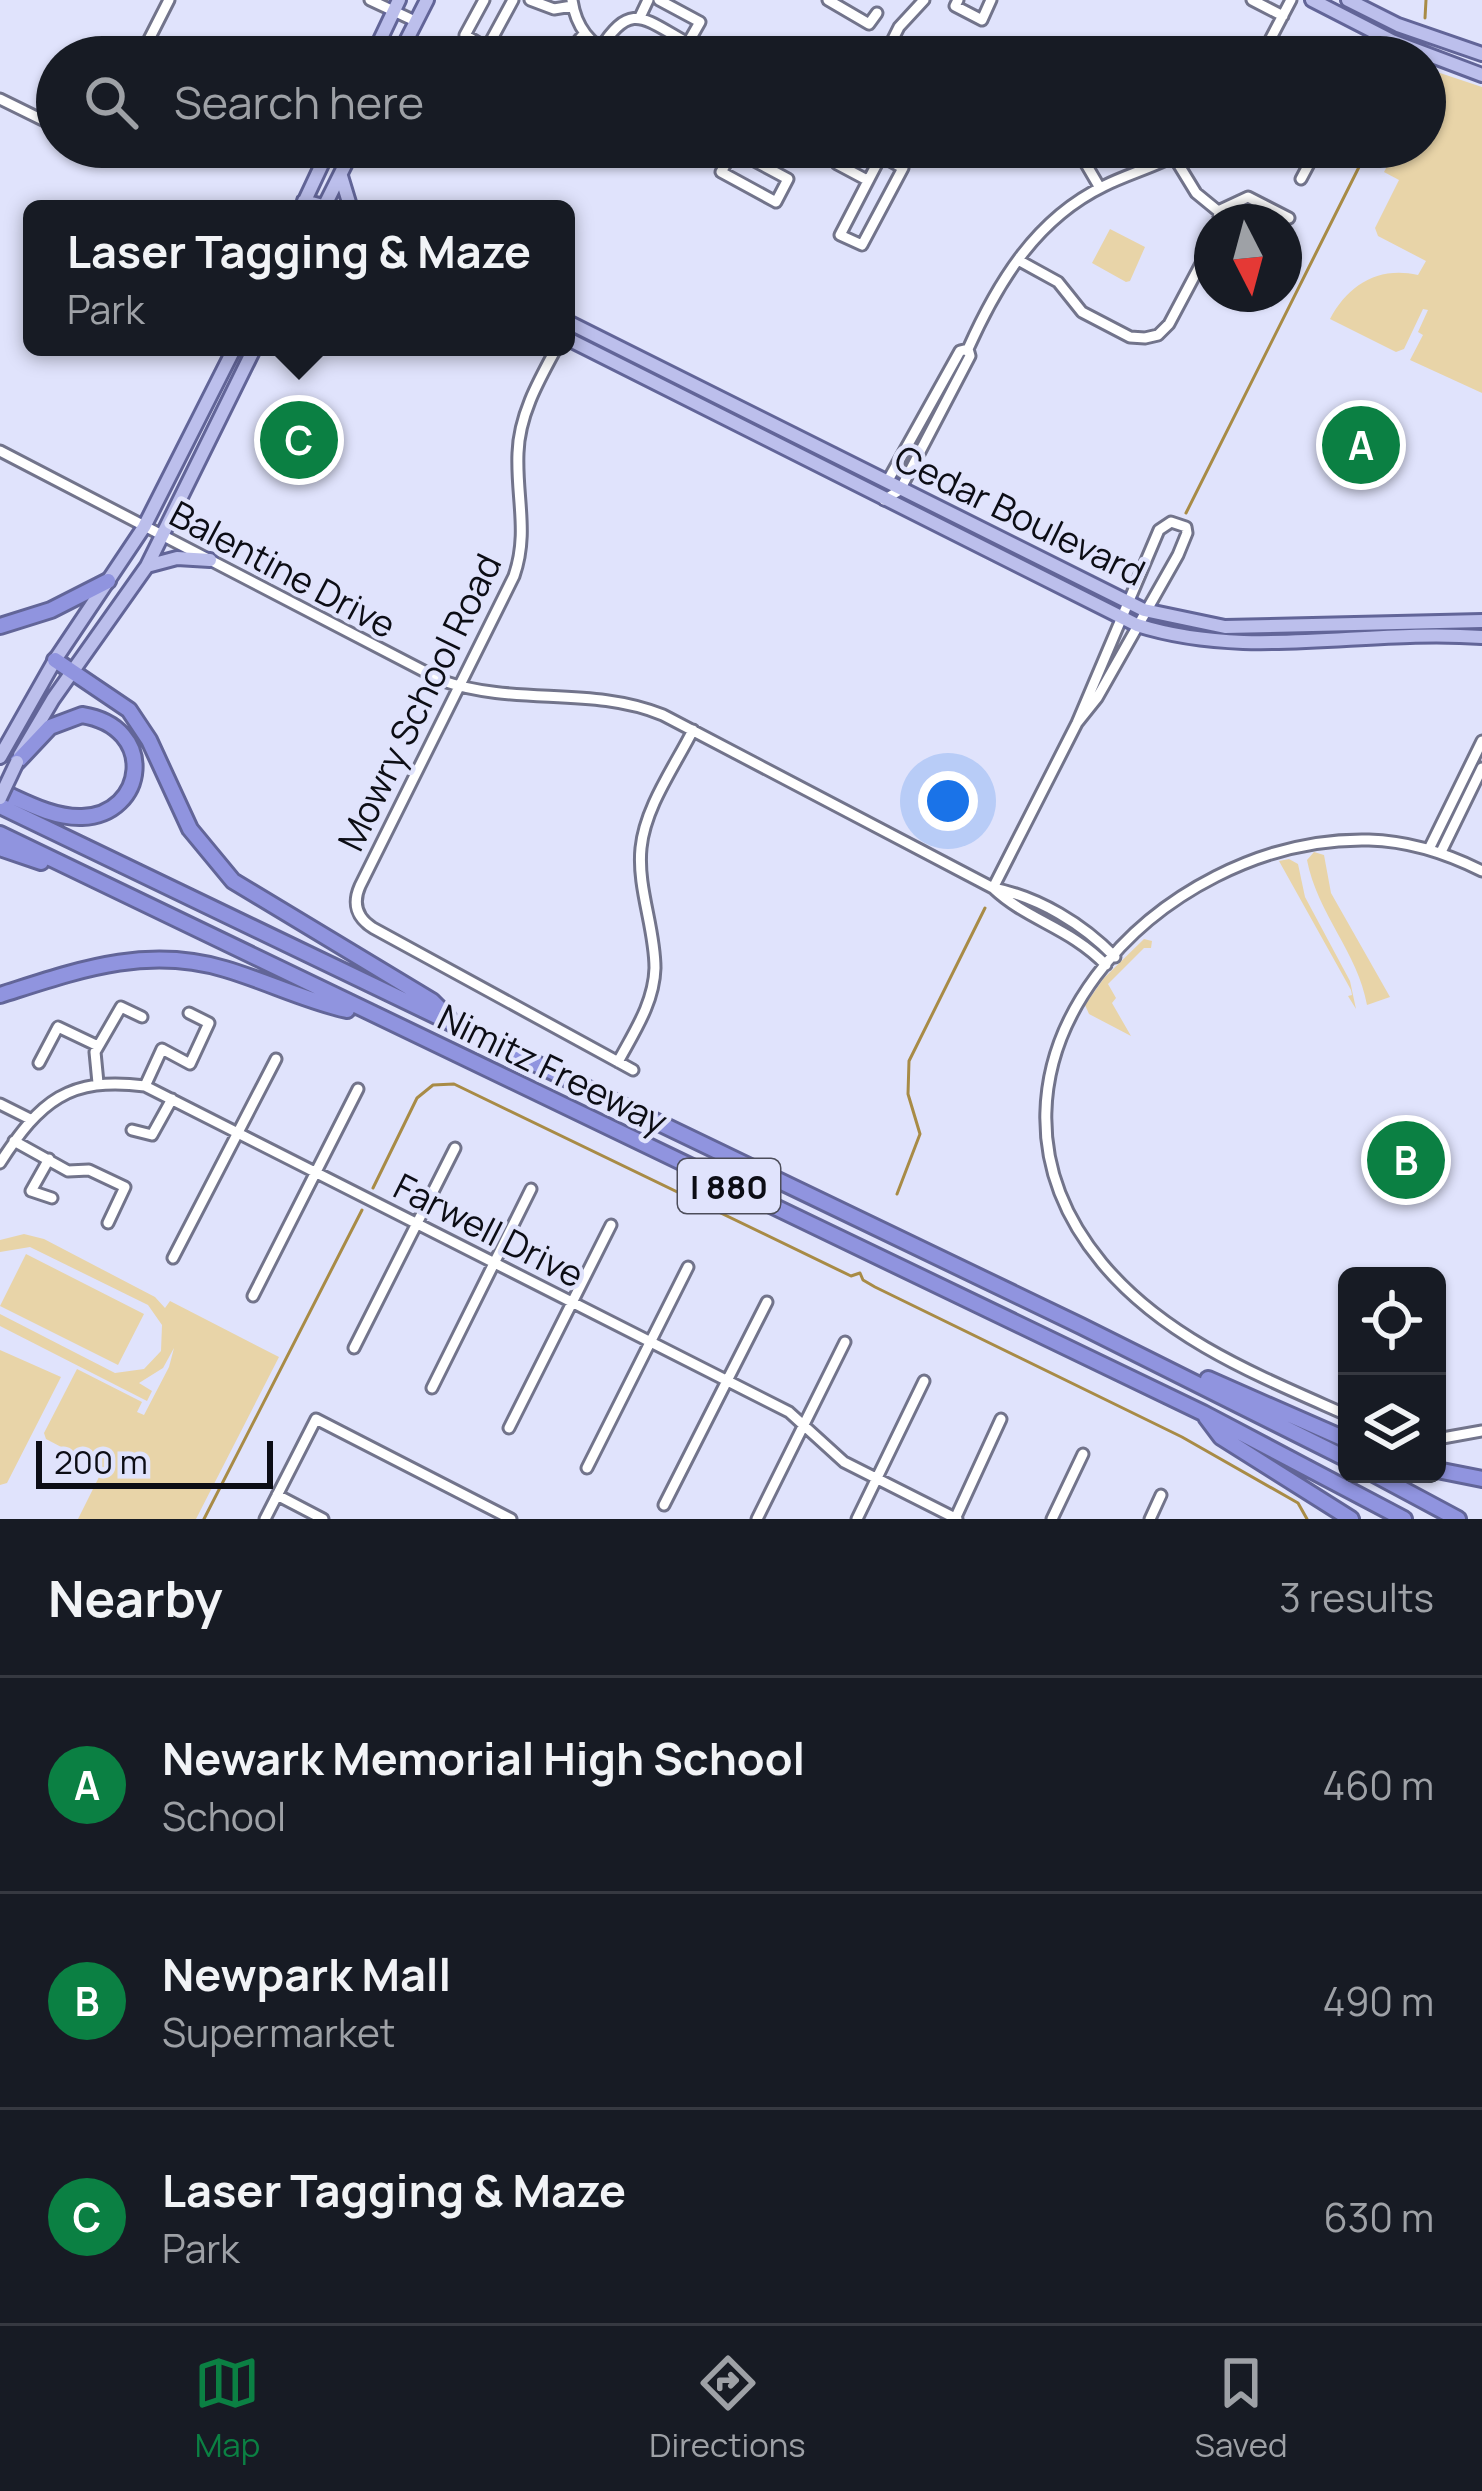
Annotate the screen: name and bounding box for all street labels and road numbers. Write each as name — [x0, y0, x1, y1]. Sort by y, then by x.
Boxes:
street label: Cedar Boulevard — [887, 433, 1153, 597]
street label: Balentine Drive — [162, 489, 404, 649]
street label: Mowry School Road — [326, 545, 512, 859]
street label: Nimitz Freeway — [430, 992, 676, 1146]
road number: I 880 — [678, 1159, 780, 1213]
street label: Farwell Drive — [386, 1161, 592, 1299]

